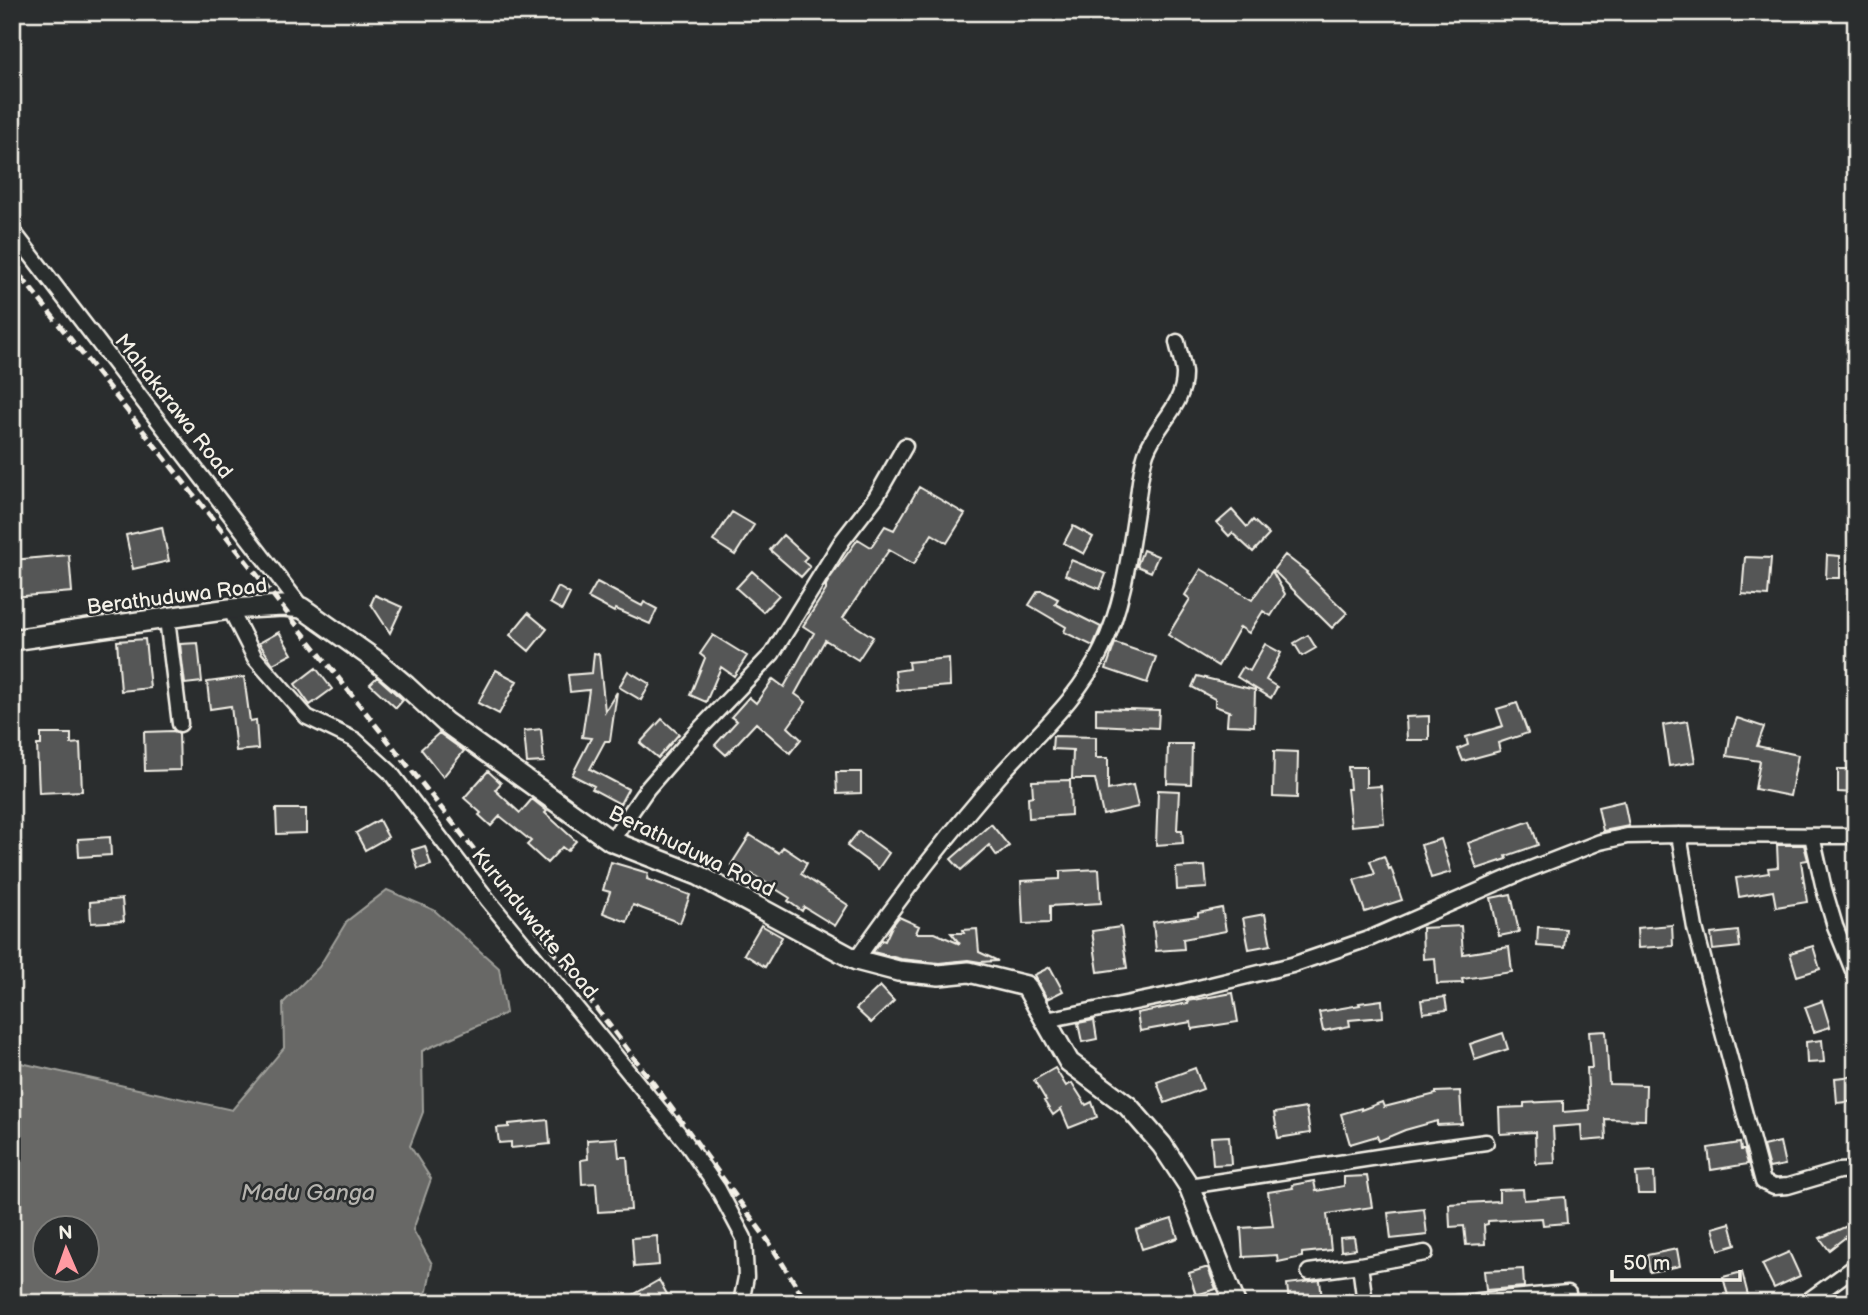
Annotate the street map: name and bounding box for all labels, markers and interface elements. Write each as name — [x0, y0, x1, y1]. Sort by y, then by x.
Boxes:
street label: Mahakarawa Road — [109, 329, 238, 484]
street label: Berathuduwa Road — [85, 573, 269, 620]
street label: Berathuduwa Road — [605, 800, 779, 902]
street label: Kurunduwatte Road — [466, 843, 603, 1004]
water label: Madu Ganga — [241, 1179, 375, 1207]
north arrow — [32, 1214, 102, 1284]
text: N — [58, 1222, 73, 1245]
scale bar — [1612, 1238, 1740, 1282]
text: 50 m — [1623, 1251, 1670, 1276]

